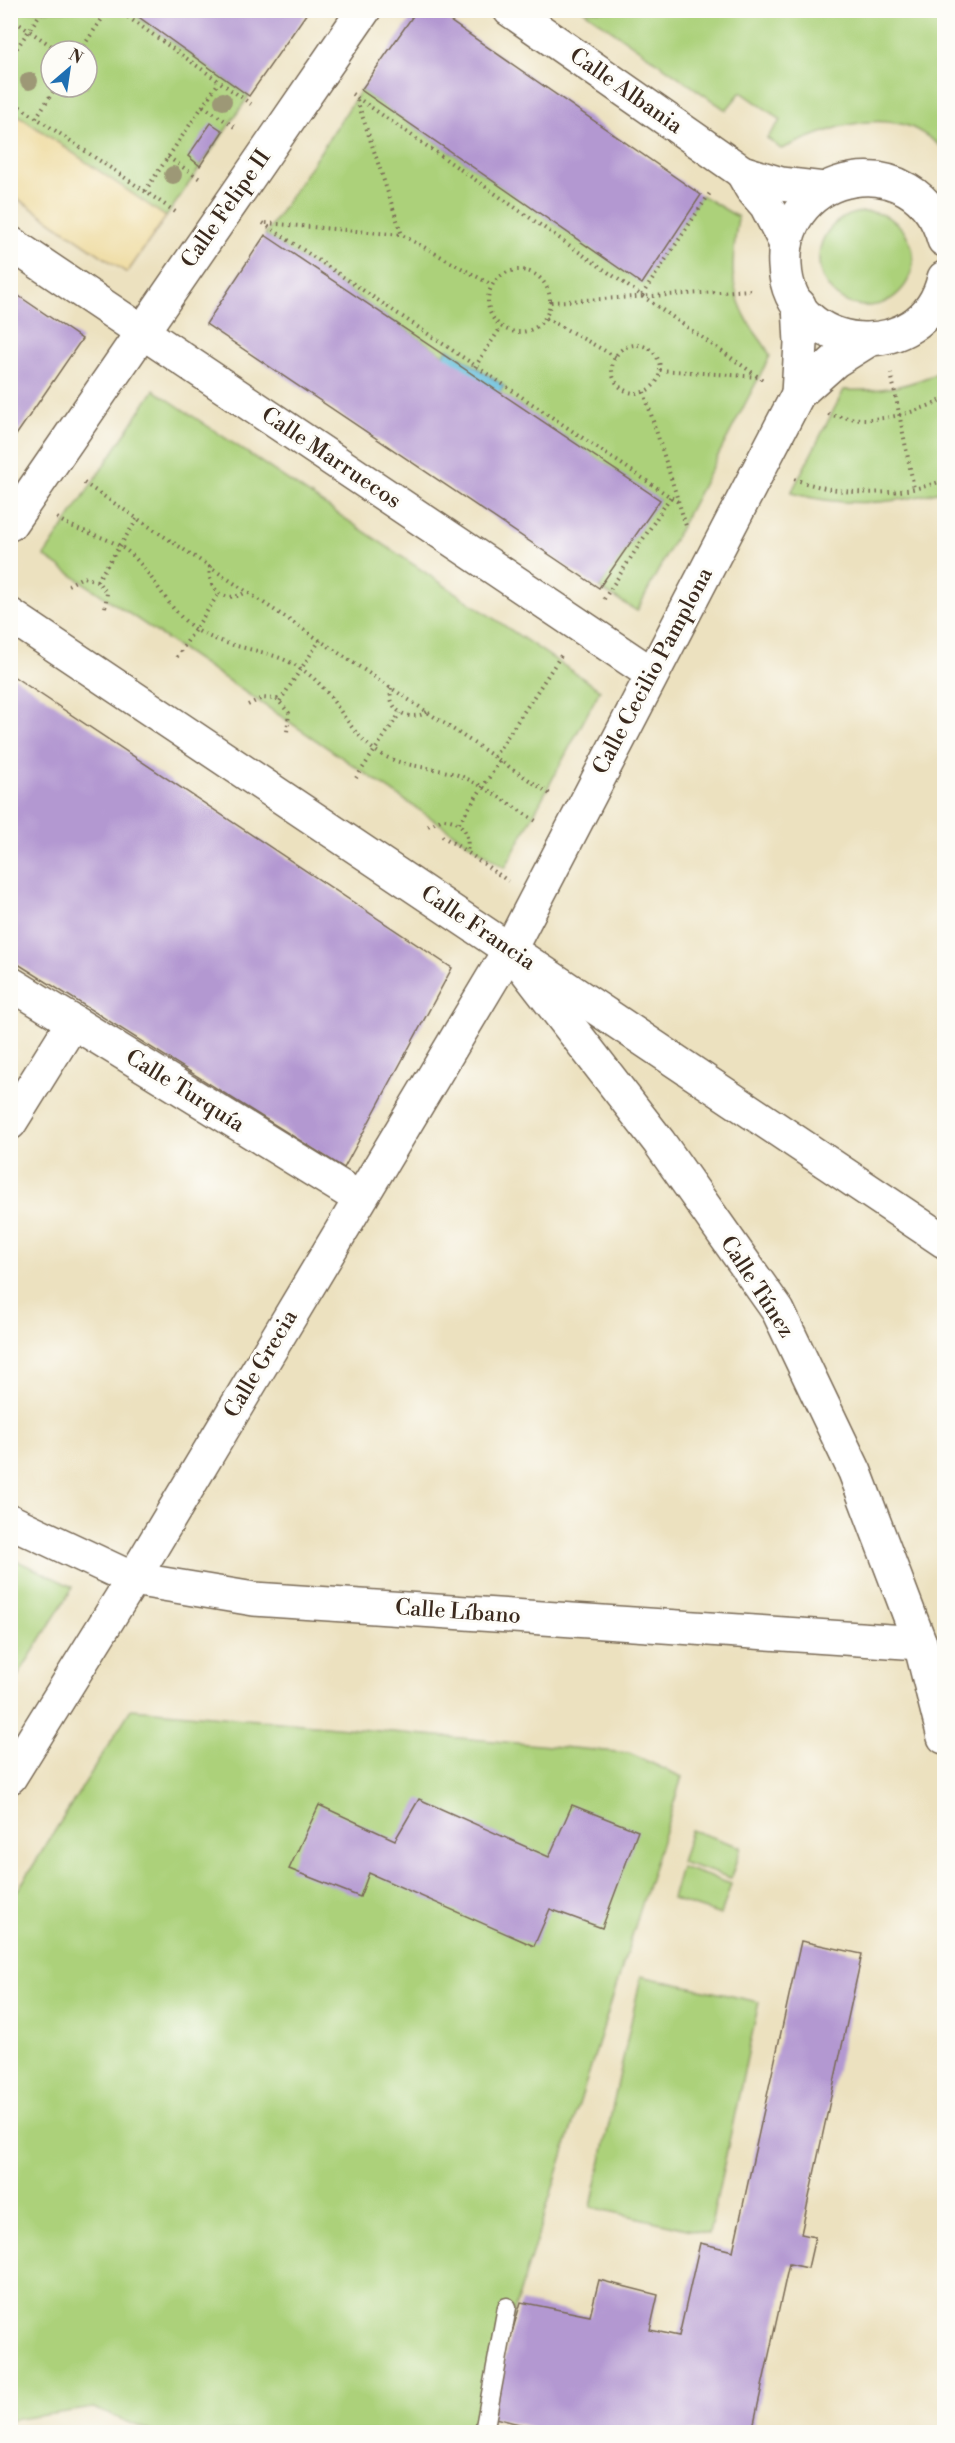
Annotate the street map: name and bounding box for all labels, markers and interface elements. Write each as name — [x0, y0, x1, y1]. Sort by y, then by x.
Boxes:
north arrow — [39, 39, 99, 99]
street label: Calle Albania — [564, 42, 688, 140]
text: N — [65, 45, 86, 69]
street label: Calle Felipe II — [175, 144, 277, 273]
street label: Calle Marruecos — [256, 401, 406, 515]
street label: Calle Cecilio Pamplona — [587, 562, 719, 779]
street label: Calle Francia — [416, 880, 541, 977]
street label: Calle Turquía — [121, 1044, 250, 1139]
street label: Calle Túnez — [714, 1231, 800, 1343]
street label: Calle Grecia — [218, 1304, 304, 1423]
street label: Calle Líbano — [394, 1594, 522, 1630]

